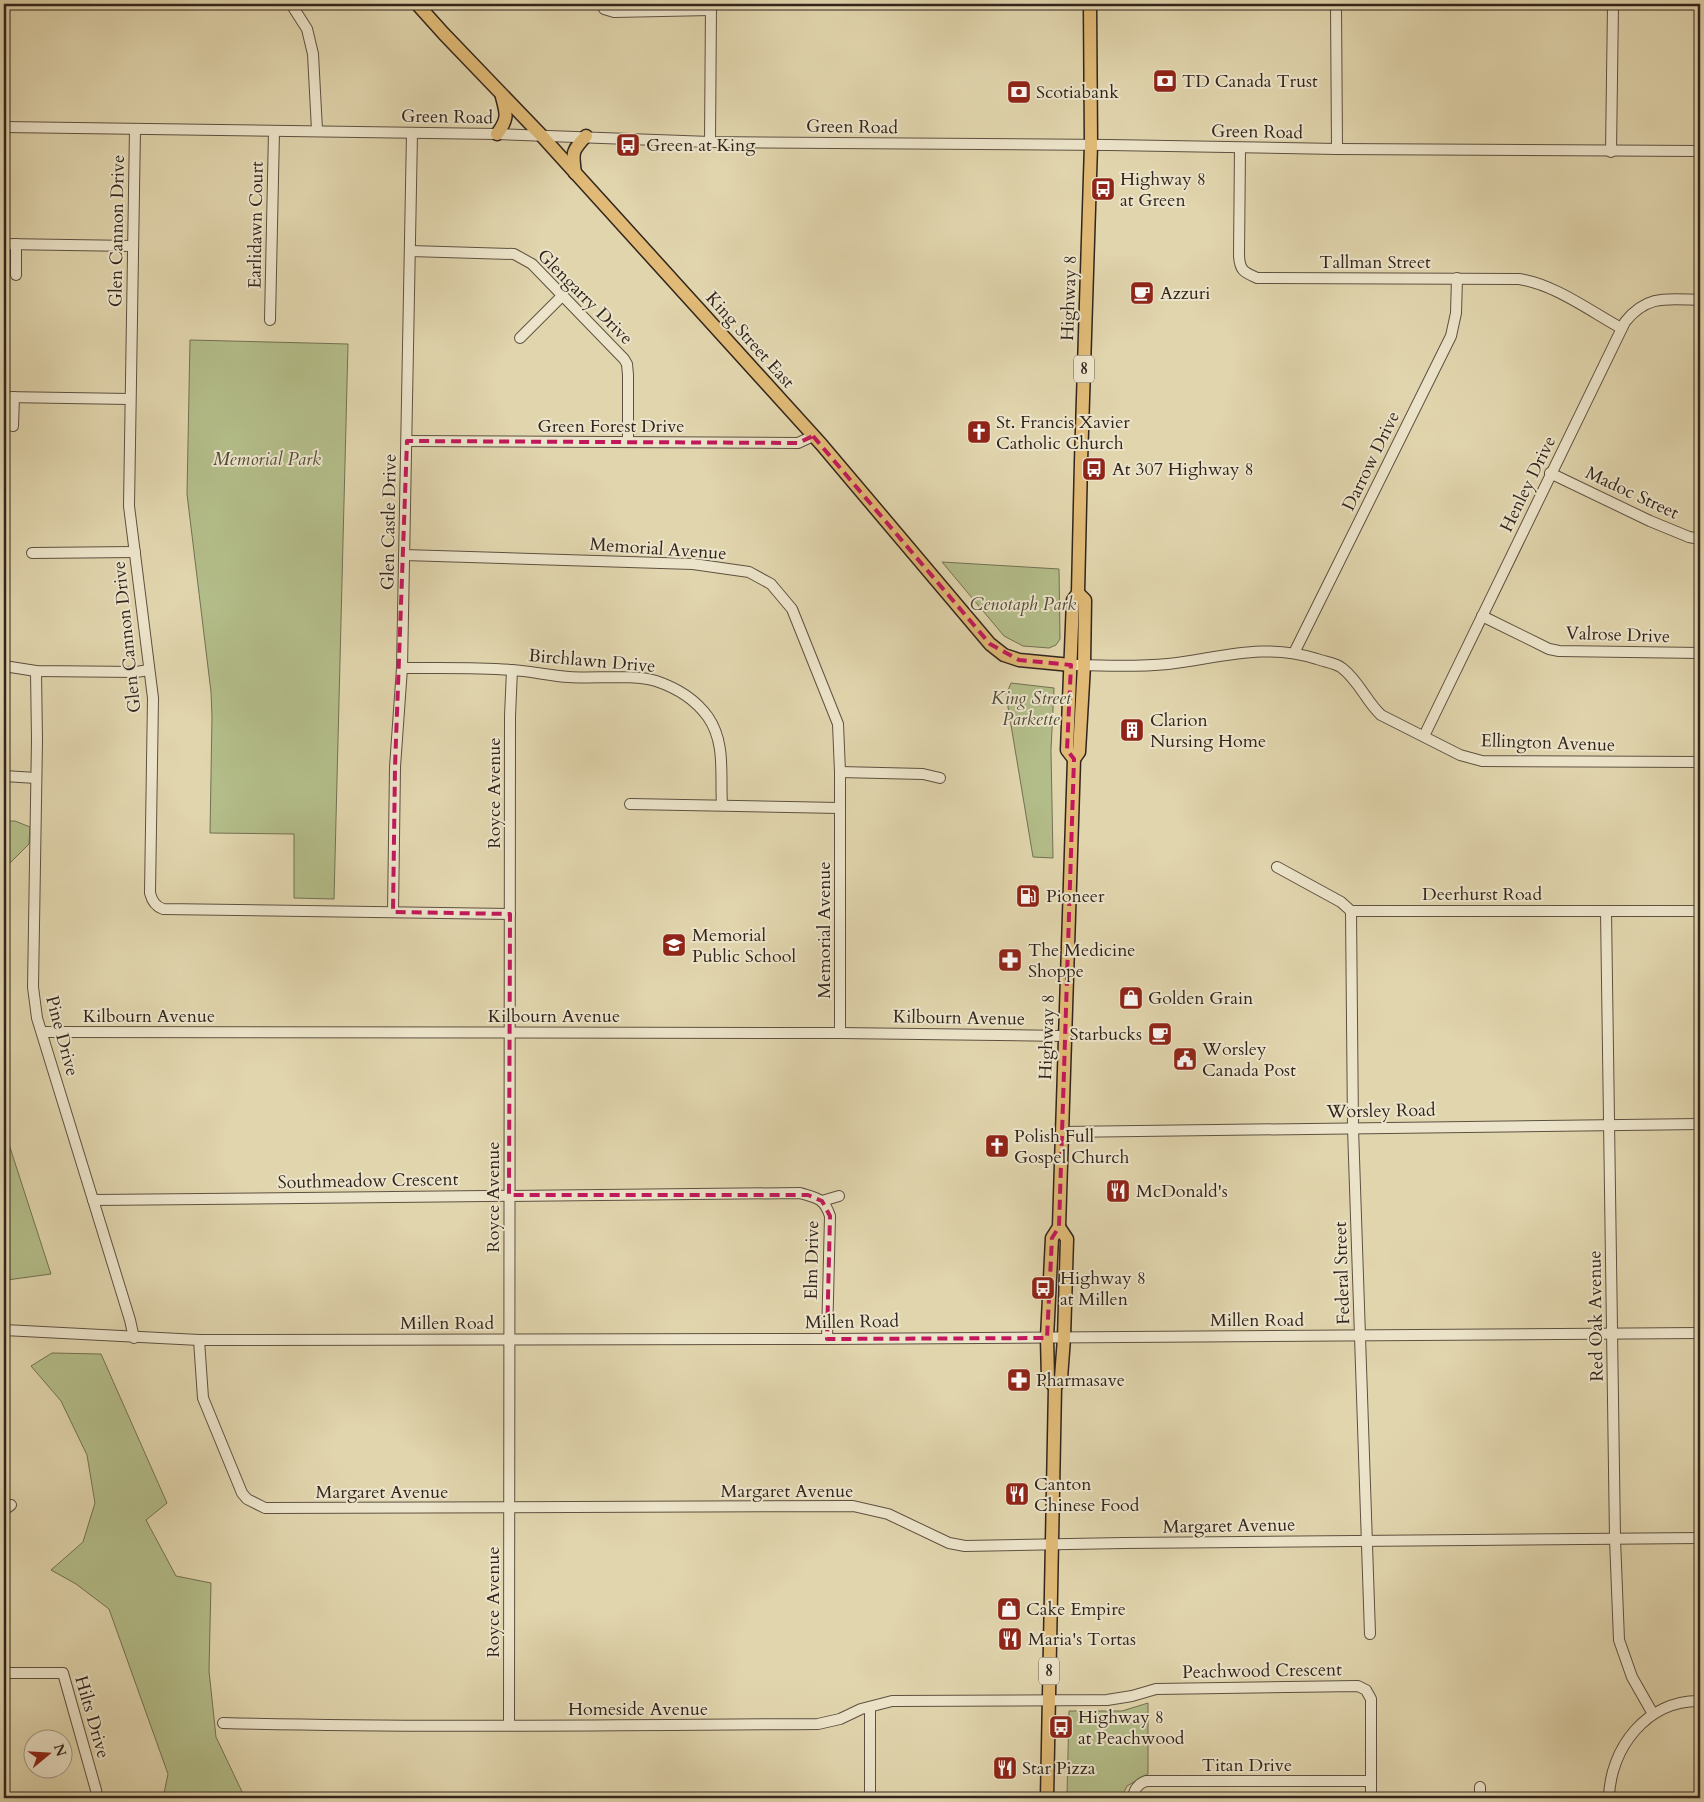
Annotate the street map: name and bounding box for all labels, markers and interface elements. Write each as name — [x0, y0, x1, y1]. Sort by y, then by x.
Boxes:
bank icon: TD Canada Trust — [1152, 68, 1178, 94]
place label: TD Canada Trust — [1182, 69, 1318, 94]
bank icon: Scotiabank — [1006, 79, 1032, 105]
place label: Scotiabank — [1036, 80, 1119, 105]
street label: Green Road — [401, 104, 494, 130]
street label: Green Road — [806, 114, 899, 140]
street label: Green Road — [1211, 119, 1304, 145]
bus stop icon: Green at King — [615, 132, 641, 158]
place label: Green at King — [646, 133, 756, 158]
street label: Glen Cannon Drive — [103, 155, 131, 307]
street label: Earlidawn Court — [242, 161, 270, 289]
place label: Highway 8 at Green — [1120, 167, 1206, 213]
bus stop icon: Highway 8 at Green — [1090, 176, 1116, 202]
street label: Glengarry Drive — [532, 244, 638, 350]
street label: Tallman Street — [1319, 250, 1431, 275]
street label: Highway 8 — [1055, 255, 1083, 341]
cafe icon: Azzuri — [1129, 280, 1155, 306]
place label: Azzuri — [1160, 281, 1210, 306]
street label: King Street East — [700, 286, 800, 394]
road number: 8 — [1074, 356, 1094, 382]
street label: Darrow Drive — [1336, 407, 1406, 515]
place label: St. Francis Xavier Catholic Church — [996, 410, 1130, 456]
street label: Green Forest Drive — [537, 414, 685, 439]
church icon: St. Francis Xavier Catholic Church — [966, 419, 992, 445]
street label: Henley Drive — [1494, 432, 1562, 536]
park label: Memorial Park — [213, 447, 321, 472]
street label: Glen Castle Drive — [375, 454, 403, 590]
bus stop icon: At 307 Highway 8 — [1081, 456, 1107, 482]
place label: At 307 Highway 8 — [1112, 457, 1254, 482]
street label: Madoc Street — [1581, 460, 1683, 526]
street label: Memorial Avenue — [589, 532, 727, 566]
street label: Glen Cannon Drive — [107, 560, 147, 714]
park label: Cenotaph Park — [970, 592, 1076, 617]
street label: Valrose Drive — [1565, 621, 1671, 649]
street label: Birchlawn Drive — [527, 643, 657, 679]
park label: King Street Parkette — [991, 686, 1072, 732]
place label: Clarion Nursing Home — [1150, 708, 1266, 754]
building icon: Clarion Nursing Home — [1119, 717, 1145, 743]
street label: Ellington Avenue — [1480, 728, 1616, 758]
street label: Royce Avenue — [482, 737, 507, 849]
street label: Memorial Avenue — [812, 861, 837, 999]
street label: Deerhurst Road — [1422, 882, 1542, 907]
fuel station icon: Pioneer — [1015, 883, 1041, 909]
place label: Pioneer — [1046, 884, 1105, 909]
place label: Memorial Public School — [692, 923, 796, 969]
school or university icon: Memorial Public School — [661, 932, 687, 958]
place label: The Medicine Shoppe — [1028, 938, 1136, 984]
pharmacy icon: The Medicine Shoppe — [997, 947, 1023, 973]
shop icon: Golden Grain — [1118, 985, 1144, 1011]
place label: Golden Grain — [1148, 986, 1254, 1011]
street label: Pine Drive — [39, 993, 85, 1079]
street label: Highway 8 — [1033, 994, 1061, 1080]
street label: Kilbourn Avenue — [83, 1004, 215, 1029]
street label: Kilbourn Avenue — [488, 1004, 620, 1029]
street label: Kilbourn Avenue — [893, 1004, 1025, 1032]
cafe icon: Starbucks — [1147, 1021, 1173, 1047]
place label: Starbucks — [1070, 1022, 1142, 1047]
place label: Worsley Canada Post — [1201, 1037, 1296, 1083]
public building icon: Worsley Canada Post — [1172, 1046, 1198, 1072]
street label: Worsley Road — [1325, 1098, 1436, 1124]
place label: Polish Full Gospel Church — [1014, 1124, 1129, 1170]
church icon: Polish Full Gospel Church — [984, 1133, 1010, 1159]
street label: Royce Avenue — [481, 1141, 506, 1253]
street label: Southmeadow Crescent — [277, 1167, 459, 1195]
restaurant icon: McDonald's — [1105, 1178, 1131, 1204]
place label: McDonald's — [1136, 1179, 1228, 1204]
street label: Elm Drive — [799, 1220, 825, 1300]
street label: Federal Street — [1328, 1221, 1356, 1325]
street label: Red Oak Avenue — [1582, 1250, 1610, 1382]
place label: Highway 8 at Millen — [1060, 1266, 1146, 1312]
bus stop icon: Highway 8 at Millen — [1030, 1275, 1056, 1301]
street label: Millen Road — [1210, 1308, 1304, 1333]
street label: Millen Road — [805, 1309, 900, 1335]
street label: Millen Road — [400, 1311, 494, 1336]
pharmacy icon: Pharmasave — [1006, 1367, 1032, 1393]
place label: Pharmasave — [1036, 1368, 1125, 1393]
place label: Canton Chinese Food — [1034, 1472, 1140, 1518]
street label: Margaret Avenue — [721, 1479, 853, 1504]
street label: Margaret Avenue — [316, 1480, 448, 1505]
restaurant icon: Canton Chinese Food — [1004, 1481, 1030, 1507]
street label: Margaret Avenue — [1162, 1512, 1296, 1540]
street label: Royce Avenue — [481, 1546, 506, 1658]
shop icon: Cake Empire — [996, 1596, 1022, 1622]
place label: Cake Empire — [1026, 1597, 1126, 1622]
restaurant icon: Maria's Tortas — [997, 1626, 1023, 1652]
place label: Maria's Tortas — [1028, 1627, 1136, 1652]
street label: Peachwood Crescent — [1182, 1657, 1342, 1685]
road number: 8 — [1039, 1658, 1059, 1684]
street label: Hilts Drive — [68, 1673, 116, 1761]
street label: Homeside Avenue — [568, 1697, 708, 1722]
place label: Highway 8 at Peachwood — [1078, 1705, 1185, 1751]
bus stop icon: Highway 8 at Peachwood — [1048, 1714, 1074, 1740]
north arrow — [22, 1730, 72, 1780]
text: N — [49, 1741, 71, 1759]
street label: Titan Drive — [1202, 1753, 1292, 1778]
restaurant icon: Star Pizza — [992, 1755, 1018, 1781]
place label: Star Pizza — [1022, 1756, 1096, 1781]

